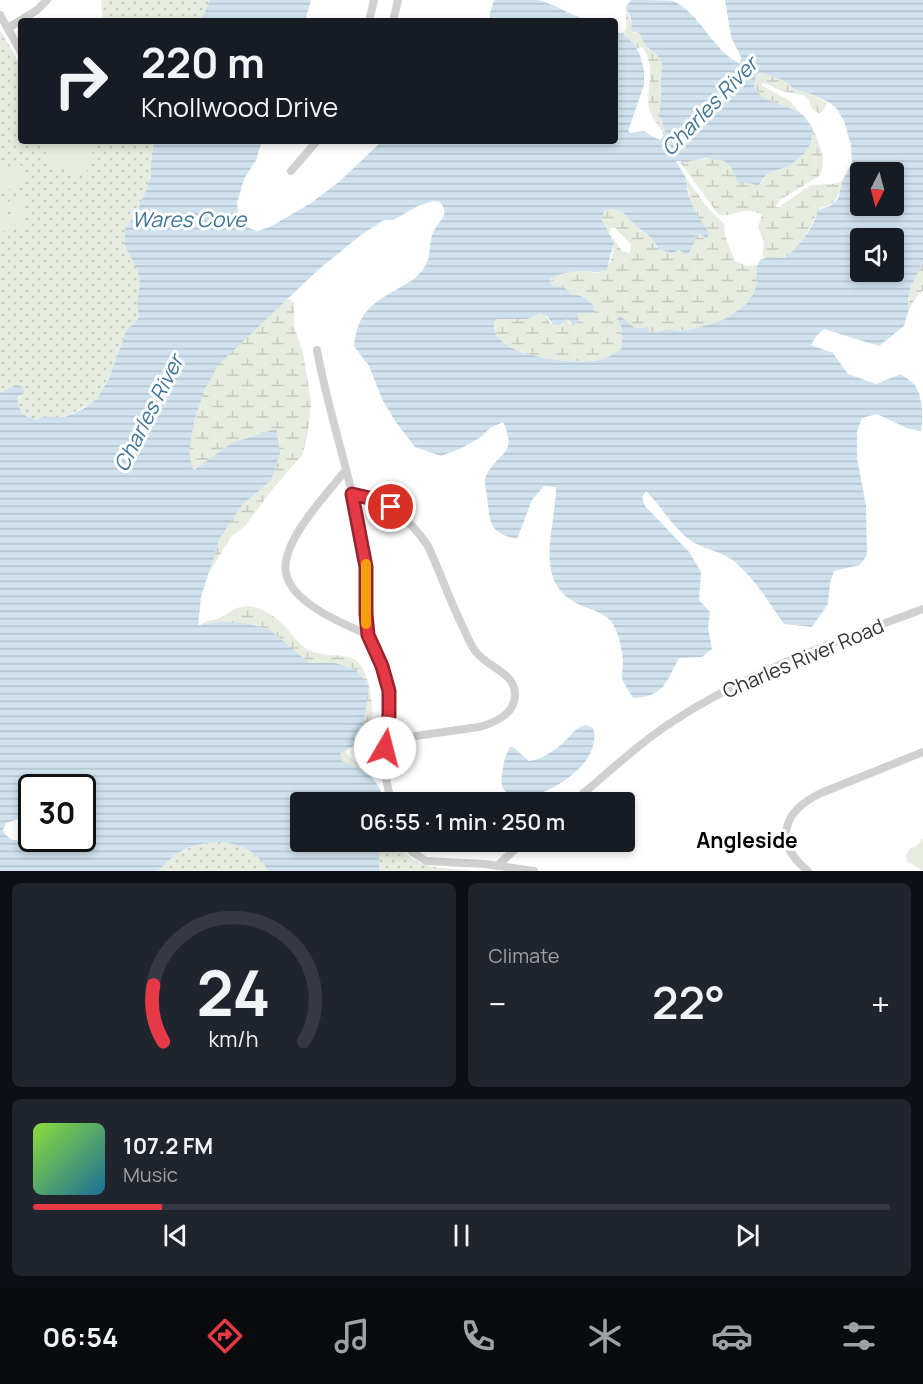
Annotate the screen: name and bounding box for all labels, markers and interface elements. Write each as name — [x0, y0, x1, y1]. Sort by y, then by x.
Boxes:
text: 220 m — [141, 33, 265, 91]
icon: right — [42, 42, 120, 120]
water label: Charles River — [655, 49, 765, 162]
text: Knollwood Drive — [141, 88, 338, 125]
north arrow — [850, 162, 904, 216]
map controls — [850, 162, 904, 282]
water label: Wares Cove — [132, 205, 248, 233]
button: sound — [850, 228, 904, 282]
water label: Charles River — [107, 348, 190, 476]
pin — [365, 481, 416, 532]
icon: arrive — [374, 490, 407, 523]
street label: Charles River Road — [718, 612, 888, 704]
position arrow — [353, 716, 417, 780]
speed limit sign: 30 — [18, 774, 96, 852]
text: 06:55 · 1 min · 250 m — [360, 807, 565, 837]
district label: Angleside — [696, 826, 798, 854]
text: Climate — [489, 942, 560, 969]
text: 24 — [197, 949, 271, 1035]
text: 22° — [652, 971, 725, 1033]
text: − — [489, 981, 506, 1026]
text: + — [871, 981, 890, 1026]
text: km/h — [209, 1024, 259, 1053]
text: 107.2 FM — [123, 1131, 213, 1161]
text: Music — [123, 1161, 178, 1188]
icon: previous — [159, 1219, 192, 1252]
icon: pause — [445, 1219, 478, 1252]
icon: next — [731, 1219, 764, 1252]
icon: directions — [204, 1315, 246, 1357]
icon: music — [331, 1315, 373, 1357]
icon: phone — [457, 1315, 499, 1357]
icon: climate — [584, 1315, 626, 1357]
icon: car — [711, 1315, 753, 1357]
icon: filters — [838, 1315, 880, 1357]
text: 06:54 — [42, 1318, 119, 1355]

